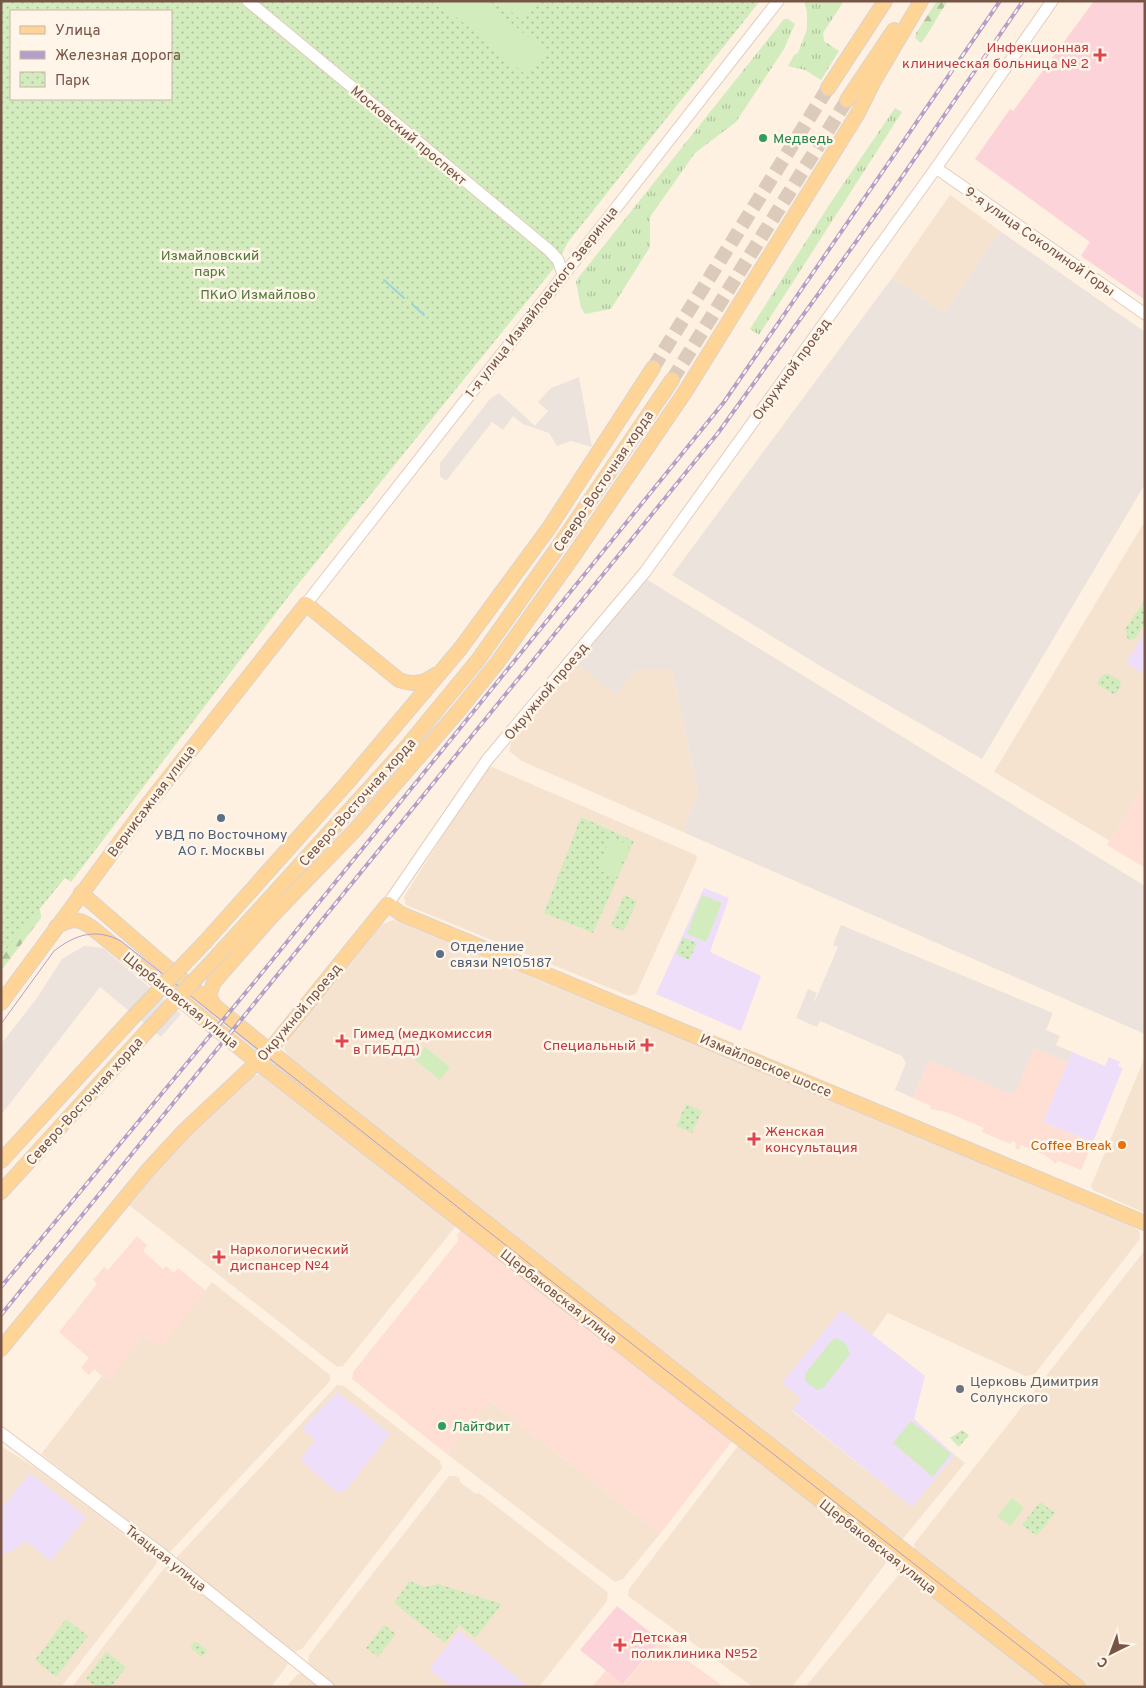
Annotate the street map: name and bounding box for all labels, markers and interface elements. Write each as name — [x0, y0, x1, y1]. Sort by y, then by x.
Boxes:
legend — [10, 10, 172, 100]
text: Улица — [55, 22, 100, 41]
place label: Инфекционная клиническая больница № 2 — [902, 40, 1089, 73]
text: Железная дорога — [55, 47, 181, 66]
marker: Инфекционная клиническая больница № 2 — [1093, 48, 1107, 62]
text: Парк — [55, 72, 90, 91]
street label: Московский проспект — [347, 83, 469, 190]
place label: Медведь — [773, 131, 833, 148]
marker: Медведь — [757, 132, 769, 144]
street label: 9-я улица Соколиной Горы — [961, 184, 1117, 301]
street label: 1-я улица Измайловского Зверинца — [462, 204, 622, 402]
park label: Измайловский парк — [161, 248, 259, 281]
park label: ПКиО Измайлово — [200, 287, 316, 304]
street label: Окружной проезд — [749, 316, 835, 424]
street label: Северо-Восточная хорда — [551, 408, 658, 556]
street label: Окружной проезд — [501, 640, 593, 744]
street label: Северо-Восточная хорда — [296, 735, 420, 871]
street label: Вернисажная улица — [105, 743, 200, 861]
marker: УВД по Восточному АО г. Москвы — [215, 812, 227, 824]
place label: УВД по Восточному АО г. Москвы — [154, 827, 288, 860]
place label: Отделение связи №105187 — [450, 939, 552, 972]
marker: Отделение связи №105187 — [434, 948, 446, 960]
street label: Щербаковская улица — [119, 949, 241, 1053]
street label: Окружной проезд — [254, 961, 346, 1065]
place label: Гимед (медкомиссия в ГИБДД) — [353, 1026, 492, 1059]
street label: Измайловское шоссе — [697, 1031, 834, 1102]
street label: Северо-Восточная хорда — [23, 1034, 147, 1170]
marker: Гимед (медкомиссия в ГИБДД) — [335, 1034, 349, 1048]
place label: Специальный — [543, 1038, 636, 1055]
marker: Специальный — [640, 1038, 654, 1052]
place label: Женская консультация — [765, 1124, 858, 1157]
marker: Женская консультация — [747, 1132, 761, 1146]
place label: Coffee Break — [1030, 1138, 1112, 1155]
marker: Coffee Break — [1116, 1139, 1128, 1151]
place label: Наркологический диспансер №4 — [230, 1242, 349, 1275]
street label: Щербаковская улица — [496, 1246, 620, 1348]
marker: Наркологический диспансер №4 — [212, 1250, 226, 1264]
place label: Церковь Димитрия Солунского — [970, 1374, 1099, 1407]
marker: Церковь Димитрия Солунского — [954, 1383, 966, 1395]
place label: ЛайтФит — [452, 1419, 510, 1436]
marker: ЛайтФит — [436, 1420, 448, 1432]
street label: Щербаковская улица — [815, 1496, 939, 1598]
street label: Ткацкая улица — [121, 1522, 209, 1596]
north arrow — [1086, 1628, 1136, 1678]
place label: Детская поликлиника №52 — [631, 1630, 758, 1663]
marker: Детская поликлиника №52 — [613, 1638, 627, 1652]
text: С — [1094, 1652, 1112, 1671]

